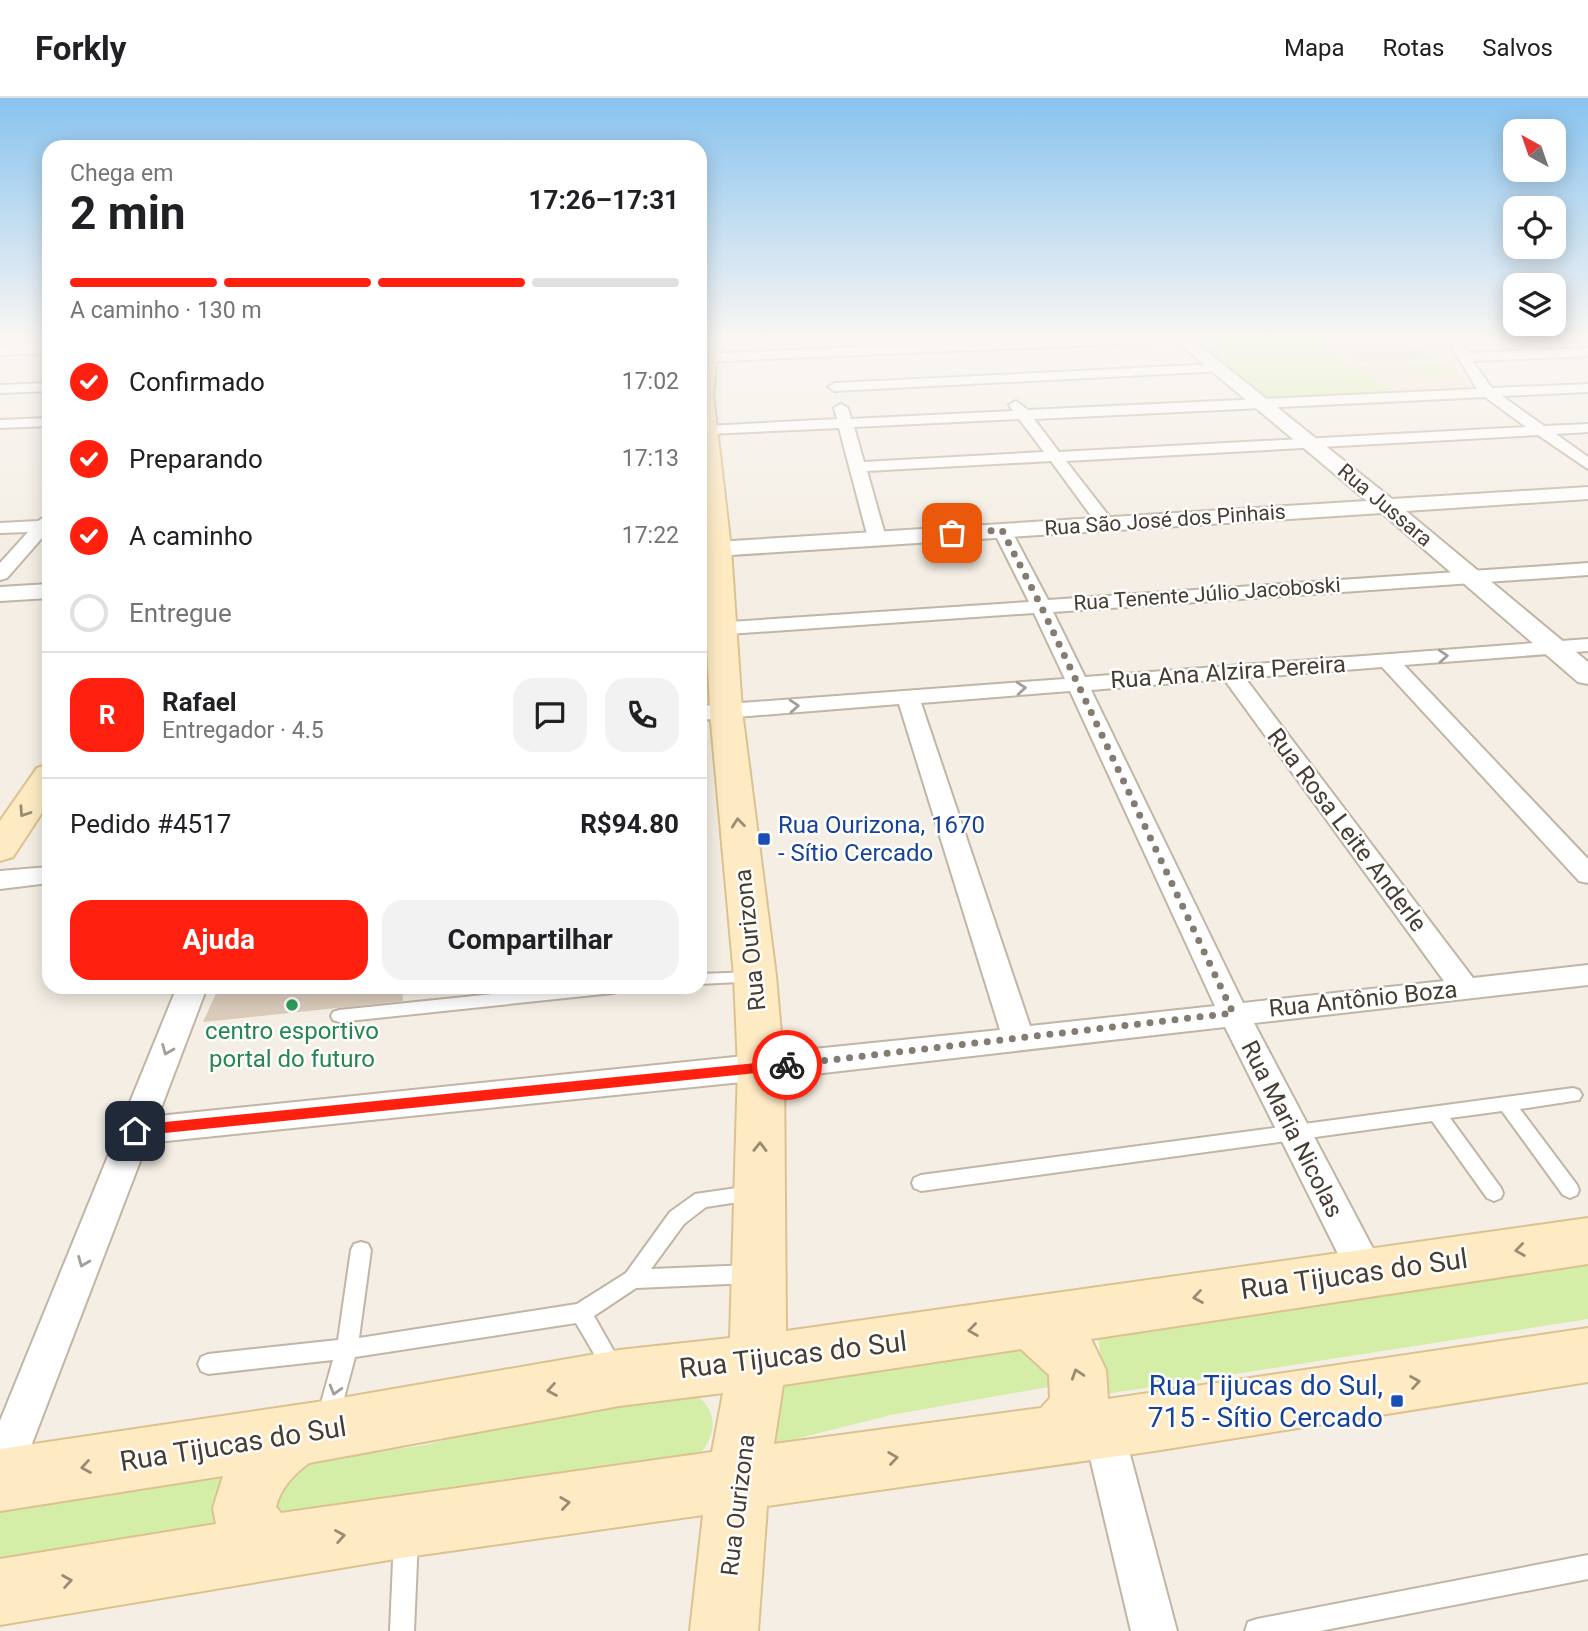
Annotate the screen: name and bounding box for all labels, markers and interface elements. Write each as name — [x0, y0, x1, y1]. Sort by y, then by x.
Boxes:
text: Forkly — [35, 29, 126, 68]
text: Mapa — [1284, 34, 1345, 62]
text: Rotas — [1383, 34, 1444, 62]
text: Salvos — [1482, 34, 1553, 62]
north arrow — [1503, 119, 1566, 182]
map controls — [1503, 119, 1566, 336]
text: Chega em — [70, 160, 173, 187]
text: 17:26–17:31 — [529, 185, 679, 215]
text: 2 min — [70, 186, 186, 240]
button: locate — [1503, 196, 1566, 259]
button: layers — [1503, 273, 1566, 336]
text: A caminho · 130 m — [70, 297, 262, 324]
icon: check — [70, 363, 108, 401]
text: Confirmado — [129, 367, 265, 397]
text: 17:02 — [622, 368, 679, 395]
icon: check — [70, 440, 108, 478]
text: Preparando — [129, 444, 263, 474]
text: 17:13 — [622, 445, 679, 472]
street label: Rua Jussara — [1333, 459, 1437, 551]
street label: Rua São José dos Pinhais — [1044, 500, 1286, 540]
pin — [922, 503, 982, 563]
icon: bag — [933, 514, 971, 552]
icon: check — [70, 517, 108, 555]
text: A caminho — [129, 521, 253, 551]
text: 17:22 — [622, 522, 679, 549]
street label: Rua Tenente Júlio Jacoboski — [1073, 573, 1341, 615]
text: Entregue — [129, 598, 232, 628]
one-way arrow — [1438, 649, 1449, 664]
street label: Rua Ana Alzira Pereira — [1109, 650, 1347, 694]
button: chat — [513, 678, 587, 752]
button: phone — [605, 678, 679, 752]
one-way arrow — [1016, 681, 1027, 696]
text: Rafael — [162, 687, 237, 717]
one-way arrow — [789, 699, 800, 714]
text: R — [99, 700, 115, 730]
text: Entregador · 4.5 — [162, 717, 324, 744]
street label: Rua Rosa Leite Anderle — [1262, 723, 1432, 937]
one-way arrow — [20, 805, 33, 818]
text: Pedido #4517 — [70, 809, 231, 839]
text: R$94.80 — [580, 809, 679, 839]
place label: Rua Ourizona, 1670 - Sítio Cercado — [778, 811, 985, 867]
one-way arrow — [731, 817, 746, 829]
marker: Rua Ourizona, 1670 - Sítio Cercado — [756, 831, 772, 847]
street label: Rua Ourizona — [729, 868, 771, 1012]
button: Ajuda — [70, 900, 368, 980]
button: Compartilhar — [382, 900, 679, 980]
street label: Rua Antônio Boza — [1267, 975, 1459, 1023]
marker: centro esportivo portal do futuro — [284, 997, 300, 1013]
place label: centro esportivo portal do futuro — [205, 1017, 379, 1073]
courier — [752, 1030, 822, 1100]
street label: Rua Maria Nicolas — [1235, 1036, 1349, 1222]
one-way arrow — [162, 1044, 176, 1056]
icon: bike — [768, 1046, 806, 1084]
pin — [105, 1101, 165, 1161]
icon: home — [116, 1112, 154, 1150]
one-way arrow — [752, 1141, 768, 1152]
street label: Rua Tijucas do Sul — [1238, 1242, 1470, 1306]
one-way arrow — [1515, 1242, 1526, 1257]
one-way arrow — [78, 1255, 92, 1267]
one-way arrow — [1192, 1289, 1204, 1304]
one-way arrow — [967, 1323, 979, 1338]
street label: Rua Tijucas do Sul — [677, 1325, 909, 1385]
one-way arrow — [1071, 1368, 1086, 1380]
place label: Rua Tijucas do Sul, 715 - Sítio Cercado — [1148, 1369, 1383, 1434]
one-way arrow — [1409, 1374, 1421, 1389]
one-way arrow — [546, 1382, 558, 1397]
one-way arrow — [329, 1384, 344, 1396]
marker: Rua Tijucas do Sul, 715 - Sítio Cercado — [1389, 1393, 1405, 1409]
street label: Rua Tijucas do Sul — [117, 1410, 349, 1478]
street label: Rua Ourizona — [715, 1433, 761, 1577]
one-way arrow — [887, 1451, 899, 1466]
one-way arrow — [80, 1459, 91, 1474]
one-way arrow — [559, 1495, 571, 1510]
one-way arrow — [334, 1529, 346, 1544]
one-way arrow — [61, 1574, 73, 1589]

